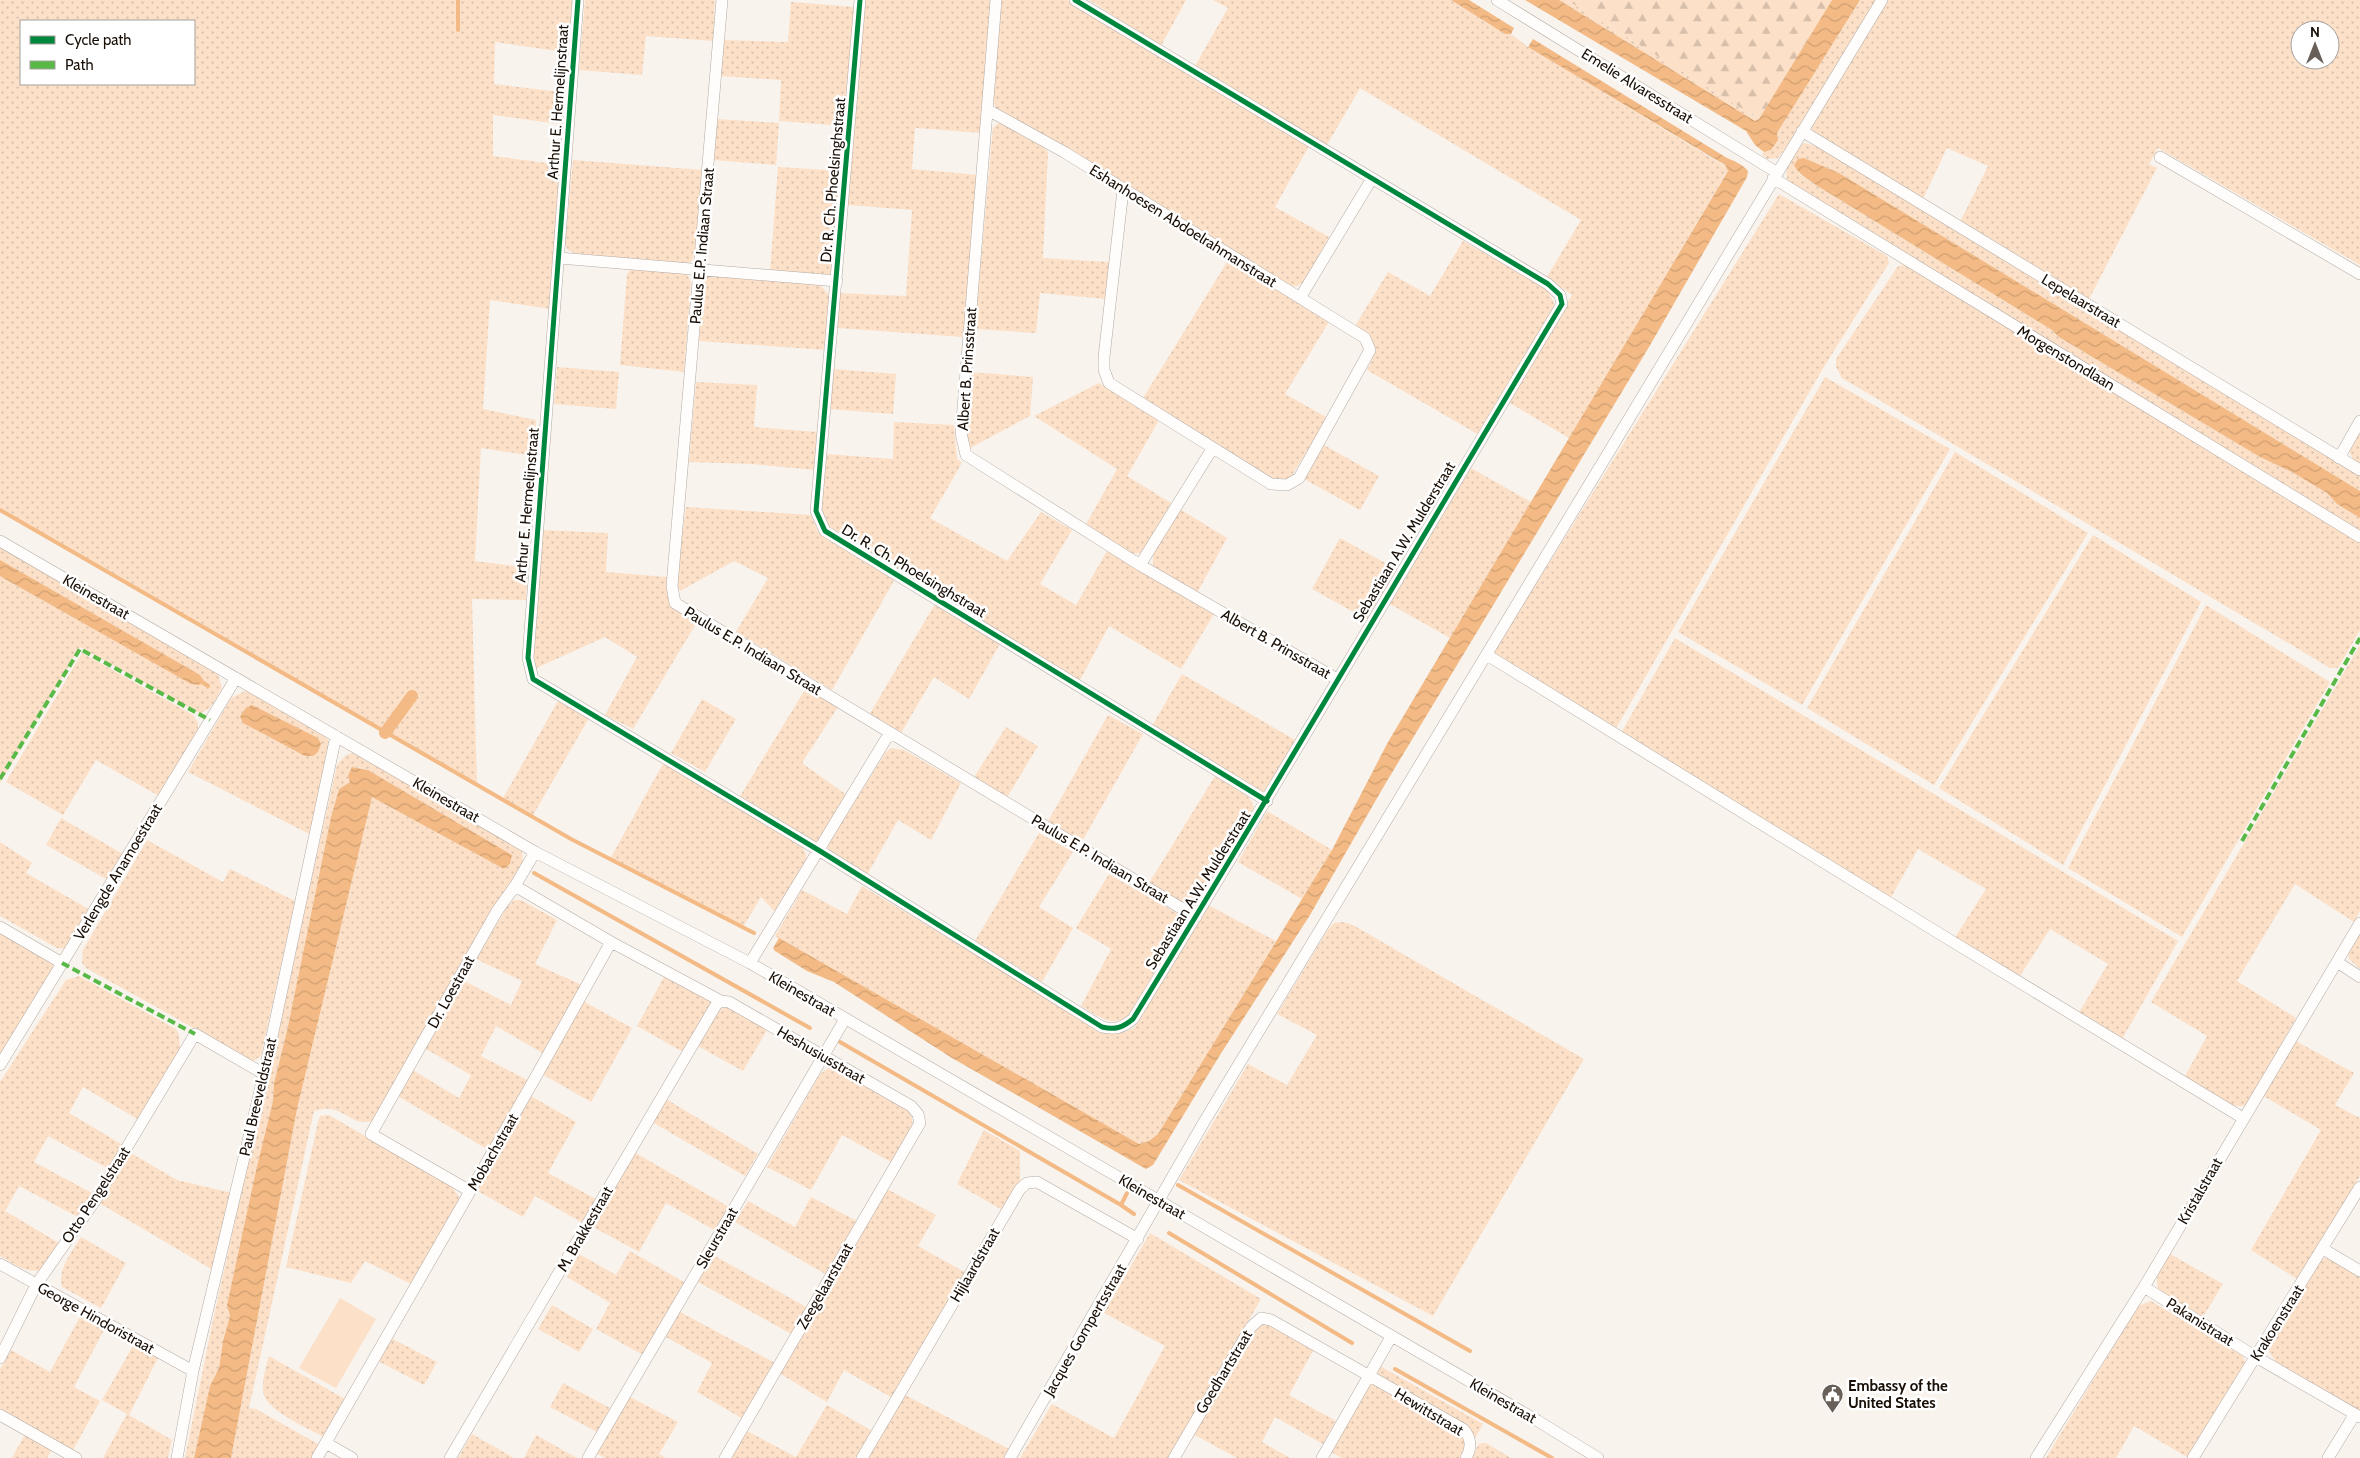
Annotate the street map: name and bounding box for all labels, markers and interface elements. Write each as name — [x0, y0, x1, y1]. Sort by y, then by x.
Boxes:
legend — [20, 20, 195, 85]
north arrow — [2290, 20, 2340, 70]
text: N — [2310, 23, 2320, 41]
street label: Arthur E. Hermelijnstraat — [544, 24, 572, 180]
text: Cycle path — [65, 31, 131, 49]
street label: Emelie Alvaresstraat — [1578, 45, 1696, 127]
text: Path — [65, 56, 94, 74]
street label: Dr. R. Ch. Phoelsinghstraat — [817, 97, 849, 263]
street label: Eshanhoesen Abdoelrahmanstraat — [1086, 161, 1280, 291]
street label: Paulus E.P. Indiaan Straat — [686, 167, 718, 325]
street label: Lepelaarstraat — [2038, 270, 2124, 332]
street label: Albert B. Prinsstraat — [954, 307, 980, 431]
street label: Morgenstondlaan — [2014, 322, 2118, 394]
street label: Arthur E. Hermelijnstraat — [511, 427, 543, 583]
street label: Sebastiaan A.W. Mulderstraat — [1349, 459, 1459, 625]
street label: Dr. R. Ch. Phoelsinghstraat — [838, 521, 990, 621]
street label: Kleinestraat — [59, 571, 133, 623]
street label: Paulus E.P. Indiaan Straat — [681, 603, 825, 699]
street label: Albert B. Prinsstraat — [1218, 605, 1334, 683]
street label: Kleinestraat — [409, 774, 483, 826]
street label: Verlengde Anamoestraat — [70, 800, 166, 944]
street label: Sebastiaan A.W. Mulderstraat — [1142, 807, 1254, 973]
street label: Paulus E.P. Indiaan Straat — [1028, 811, 1172, 907]
street label: Dr. Loestraat — [424, 953, 478, 1031]
street label: Kleinestraat — [765, 968, 839, 1020]
street label: Heshusiusstraat — [774, 1022, 868, 1088]
street label: Paul Breeveldstraat — [236, 1036, 280, 1158]
street label: Mobachstraat — [464, 1110, 522, 1194]
street label: Otto Pengelstraat — [58, 1143, 134, 1247]
street label: Kristalstraat — [2174, 1155, 2226, 1227]
street label: Kleinestraat — [1115, 1171, 1189, 1223]
street label: M. Brakkestraat — [553, 1183, 617, 1275]
street label: Sleurstraat — [692, 1204, 742, 1272]
street label: Hijlaardstraat — [946, 1225, 1004, 1305]
street label: Zeegelaarstraat — [793, 1240, 857, 1332]
street label: Jacques Gompertsstraat — [1039, 1261, 1130, 1400]
street label: George Hindoristraat — [34, 1278, 158, 1358]
street label: Krakoenstraat — [2247, 1282, 2307, 1364]
street label: Pakanistraat — [2163, 1294, 2237, 1350]
street label: Goedhartstraat — [1192, 1327, 1256, 1417]
street label: Kleinestraat — [1466, 1375, 1540, 1427]
place label: Embassy of the United States — [1848, 1377, 1948, 1412]
public building icon: Embassy of the United States — [1820, 1383, 1844, 1414]
street label: Hewittstraat — [1391, 1384, 1467, 1440]

